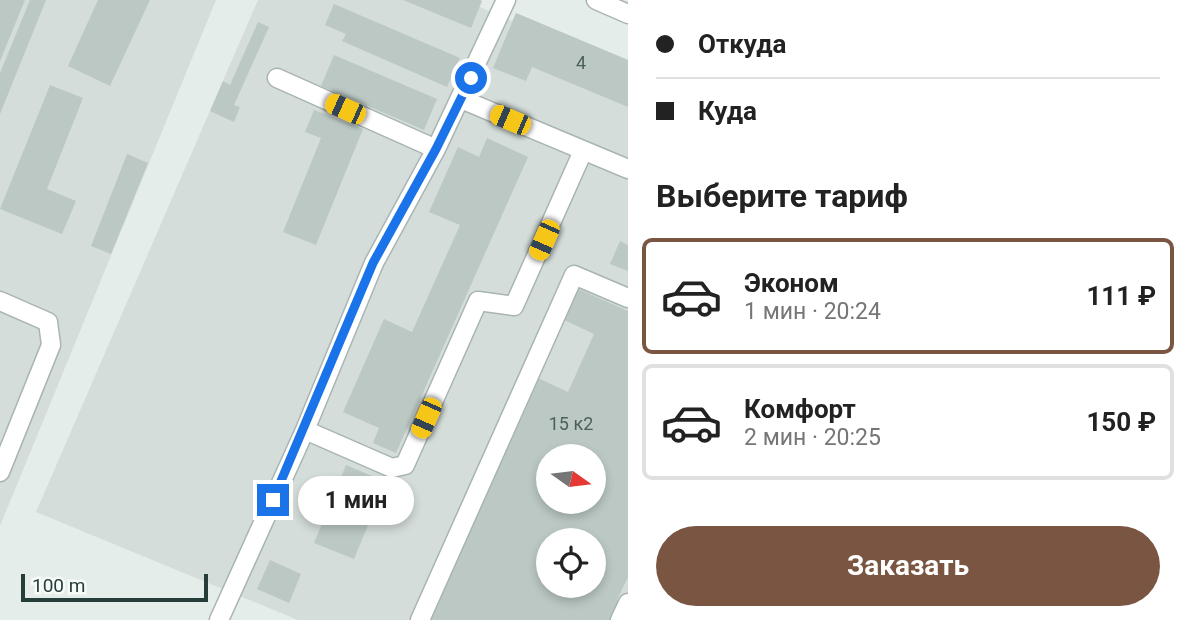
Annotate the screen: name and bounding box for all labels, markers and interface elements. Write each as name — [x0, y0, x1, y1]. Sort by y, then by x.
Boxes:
text: Откуда — [698, 29, 787, 59]
house number: 4 — [576, 52, 586, 73]
route start — [455, 62, 487, 94]
car — [322, 91, 369, 127]
text: Куда — [698, 96, 757, 126]
car — [487, 102, 534, 138]
text: Выберите тариф — [656, 177, 908, 215]
car — [526, 217, 563, 263]
icon: car — [660, 265, 723, 328]
text: Эконом — [744, 268, 839, 298]
text: 111 ₽ — [1086, 281, 1156, 311]
text: 1 мин · 20:24 — [744, 298, 881, 325]
icon: car — [660, 391, 723, 454]
text: Комфорт — [744, 394, 856, 424]
car — [408, 395, 445, 441]
text: 150 ₽ — [1086, 407, 1156, 437]
house number: 15 к2 — [549, 413, 593, 434]
text: 2 мин · 20:25 — [744, 424, 881, 451]
north arrow — [536, 444, 606, 514]
map controls — [536, 444, 606, 598]
callout: 1 мин — [298, 476, 413, 524]
route end — [257, 484, 289, 516]
text: 1 мин — [325, 487, 387, 514]
button: Заказать — [656, 526, 1160, 606]
button: locate — [536, 528, 606, 598]
scale bar — [21, 571, 208, 603]
text: 100 m — [32, 574, 85, 597]

